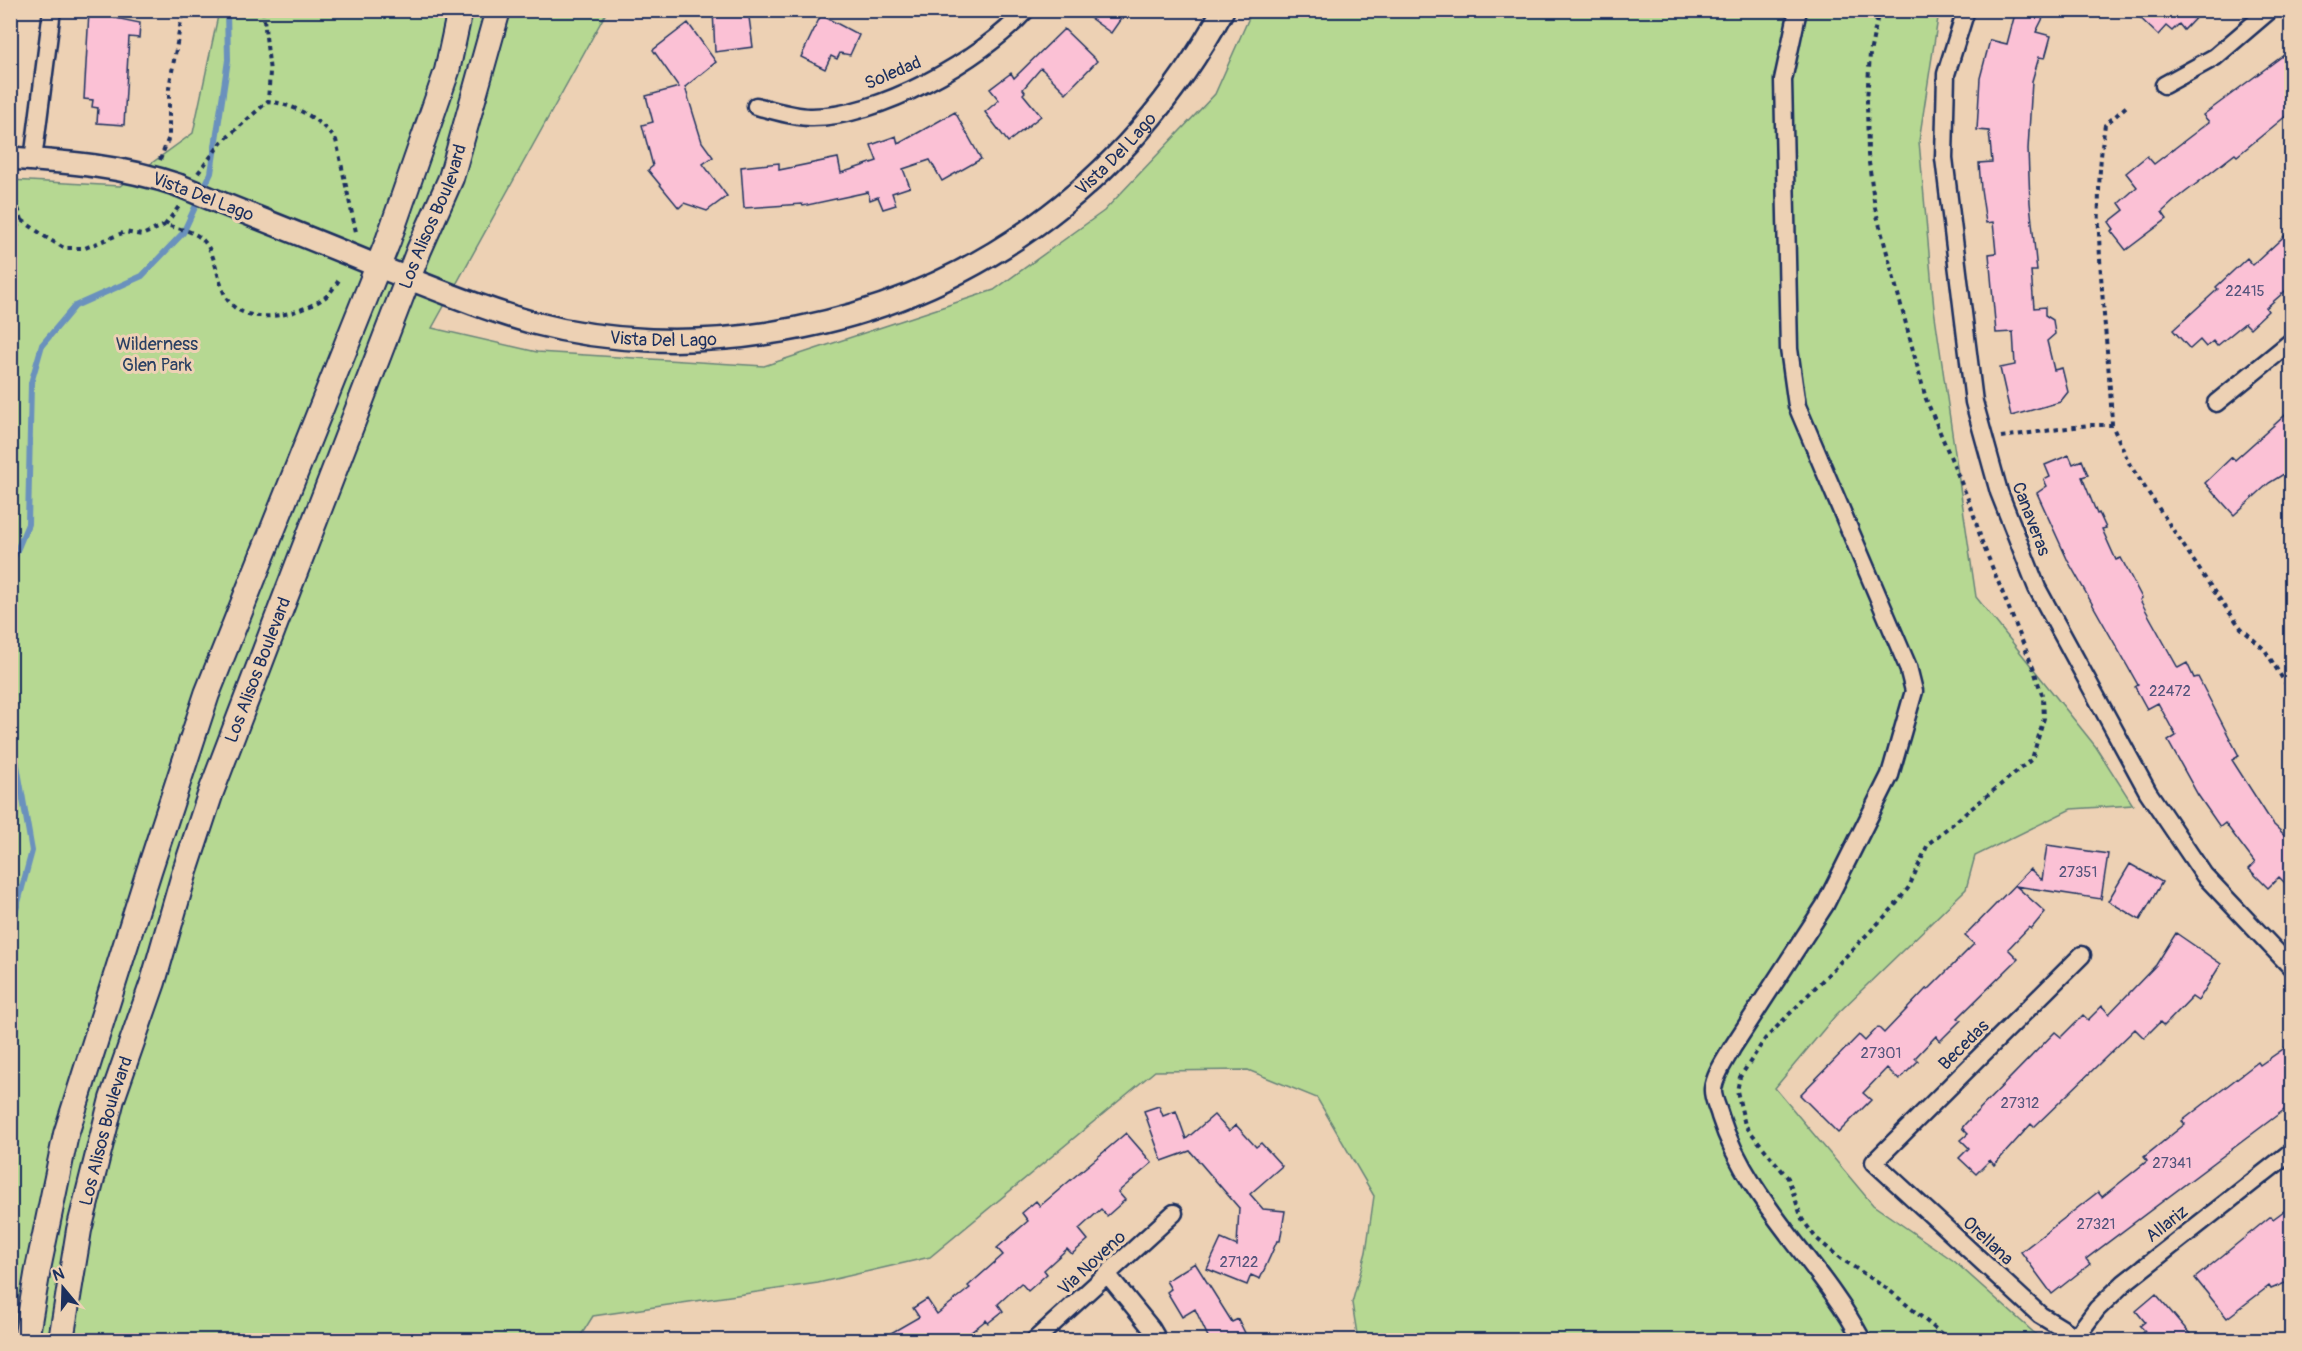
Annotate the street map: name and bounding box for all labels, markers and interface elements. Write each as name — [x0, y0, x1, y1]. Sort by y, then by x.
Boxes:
street label: Soledad — [861, 51, 925, 95]
street label: Vista Del Lago — [1070, 107, 1162, 200]
street label: Los Alisos Boulevard — [394, 142, 471, 292]
street label: Vista Del Lago — [149, 167, 257, 227]
house number: 22415 — [2225, 282, 2265, 301]
street label: Vista Del Lago — [609, 326, 718, 352]
park label: Wilderness Glen Park — [116, 333, 198, 377]
street label: Canaveras — [2006, 479, 2056, 559]
street label: Los Alisos Boulevard — [219, 594, 296, 746]
house number: 22472 — [2149, 682, 2191, 701]
house number: 27351 — [2059, 863, 2097, 882]
street label: Becedas — [1934, 1015, 1994, 1075]
house number: 27301 — [1861, 1044, 1901, 1063]
street label: Los Alisos Boulevard — [74, 1053, 138, 1208]
house number: 27312 — [2001, 1094, 2039, 1113]
house number: 27341 — [2152, 1154, 2192, 1173]
street label: Allariz — [2141, 1200, 2193, 1248]
street label: Orellana — [1958, 1212, 2018, 1270]
house number: 27321 — [2077, 1215, 2115, 1234]
street label: Via Noveno — [1053, 1225, 1131, 1300]
house number: 27122 — [1220, 1253, 1258, 1272]
north arrow — [33, 1258, 93, 1318]
text: N — [50, 1263, 67, 1286]

